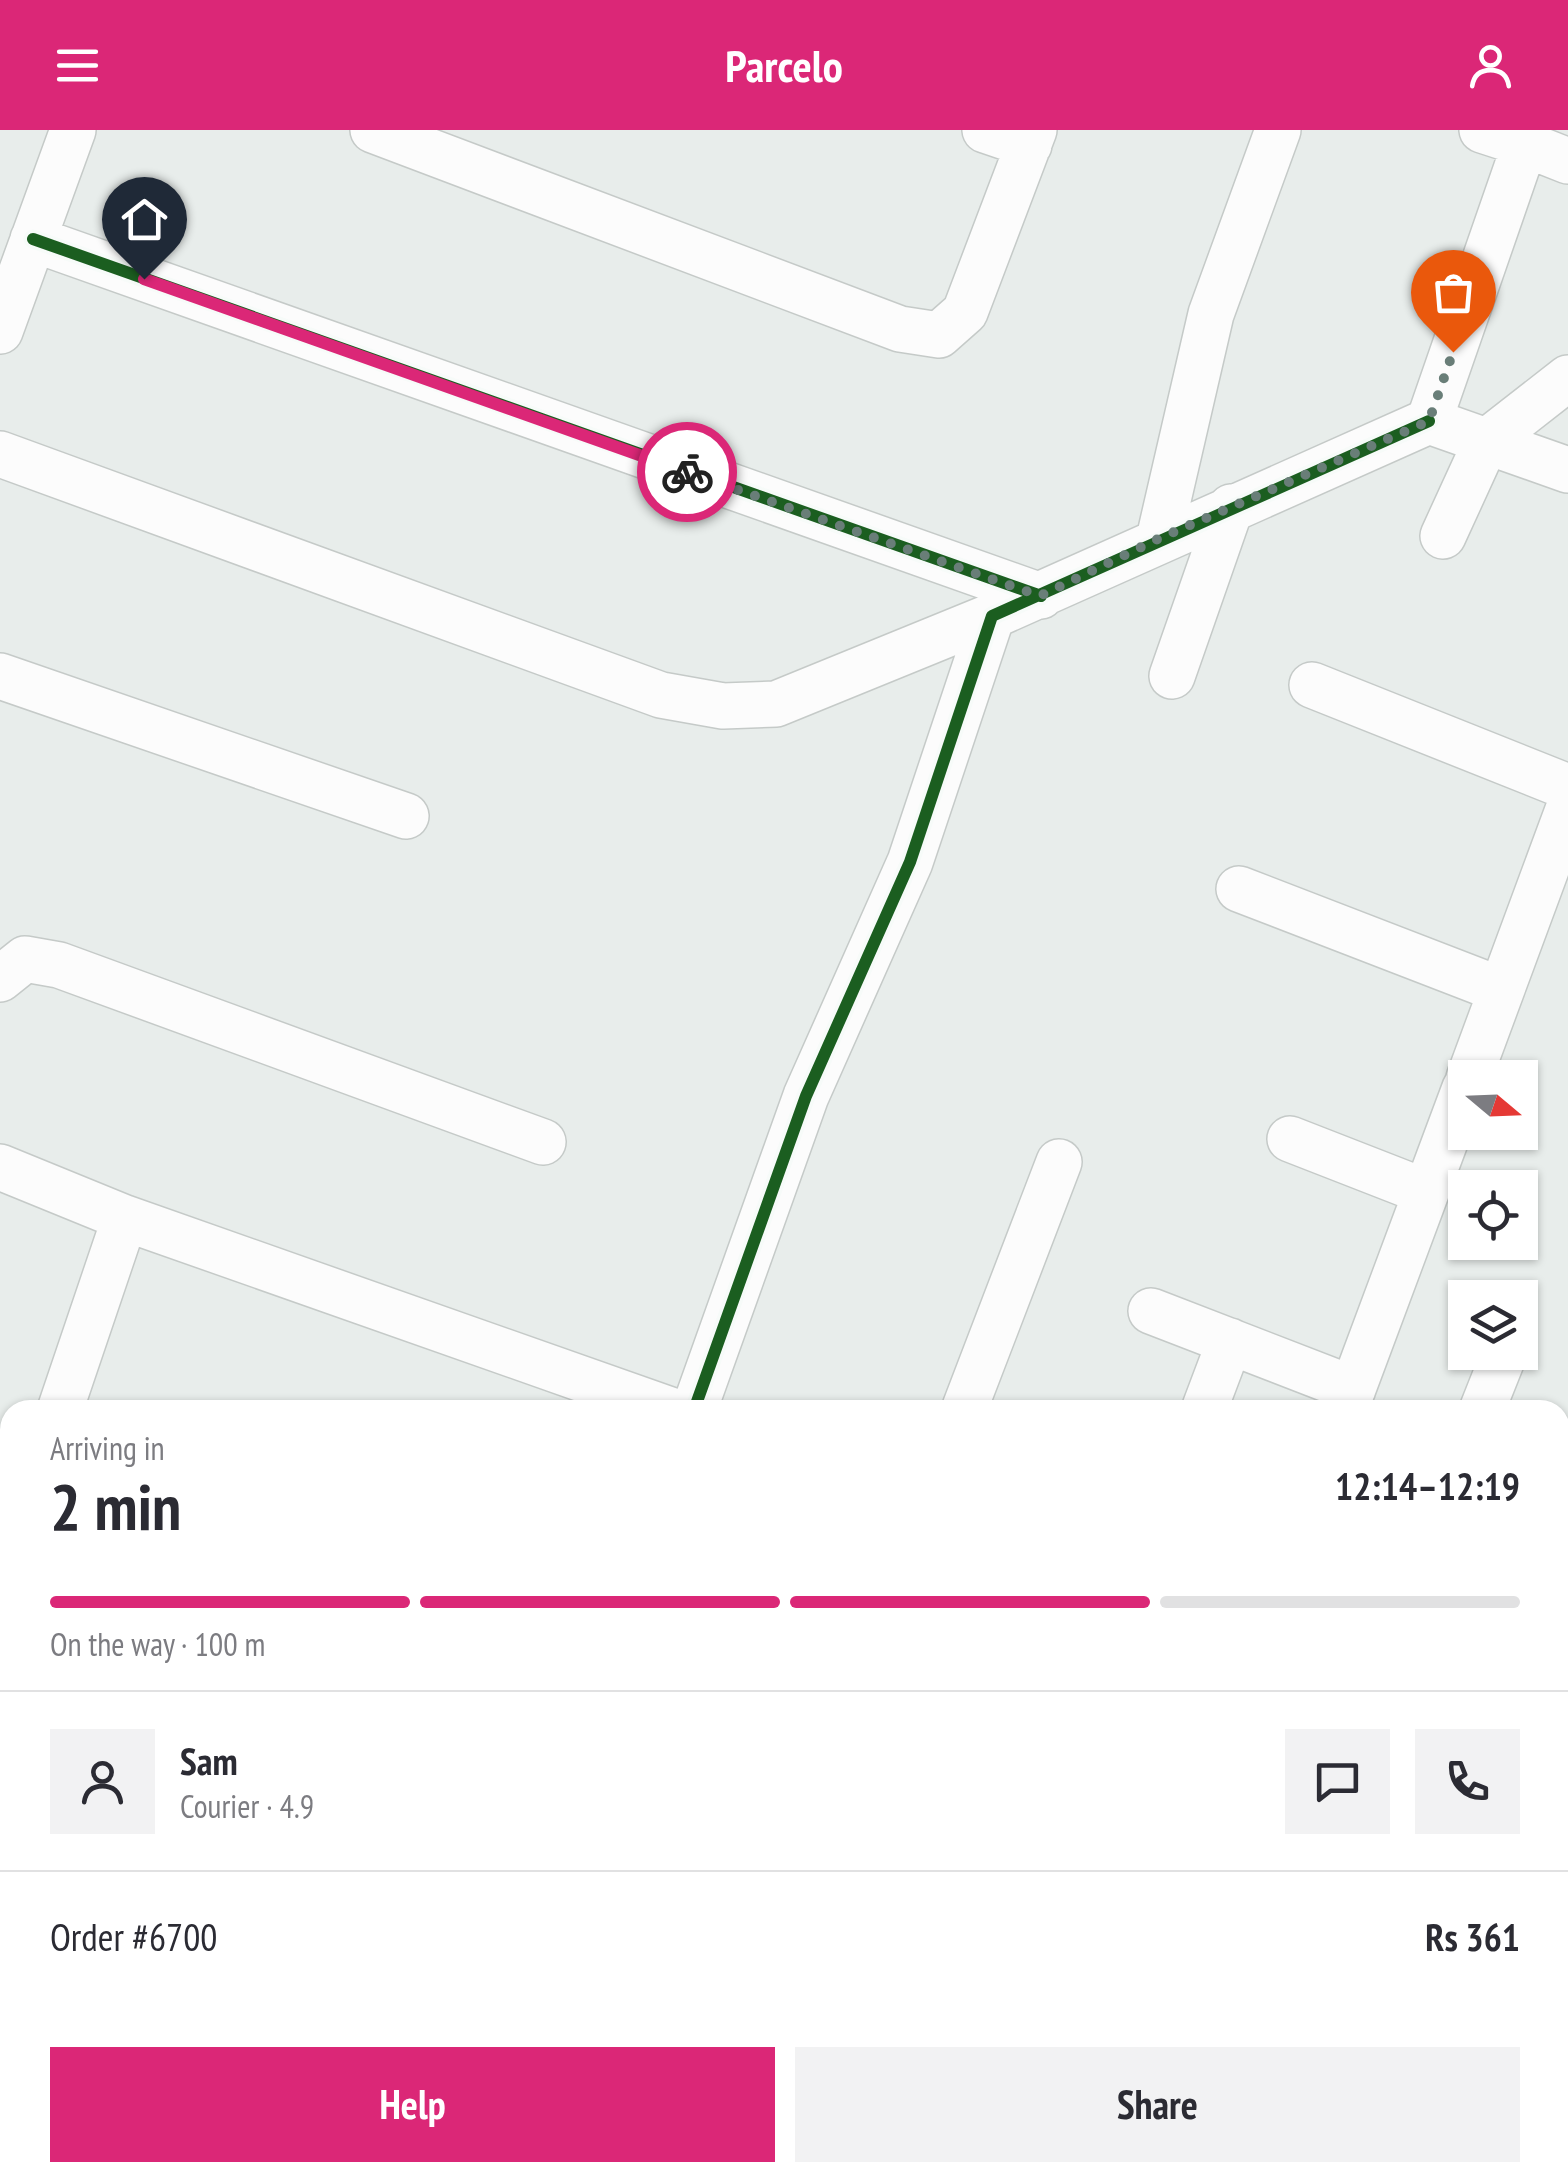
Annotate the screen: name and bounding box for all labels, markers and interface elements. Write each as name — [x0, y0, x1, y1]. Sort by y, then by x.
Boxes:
text: Parcelo — [725, 36, 843, 94]
icon: menu — [50, 38, 105, 93]
icon: person — [1463, 38, 1518, 93]
pin — [102, 177, 187, 280]
icon: home — [117, 192, 172, 247]
pin — [1411, 250, 1496, 353]
icon: bag — [1426, 265, 1481, 320]
courier — [637, 422, 737, 522]
icon: bike — [660, 445, 715, 500]
north arrow — [1448, 1060, 1538, 1150]
map controls — [1448, 1060, 1538, 1370]
button: locate — [1448, 1170, 1538, 1260]
button: layers — [1448, 1280, 1538, 1370]
text: Arriving in — [50, 1427, 165, 1469]
text: 12:14–12:19 — [1335, 1461, 1520, 1510]
text: 2 min — [50, 1464, 181, 1548]
text: On the way · 100 m — [50, 1623, 265, 1665]
button: person — [50, 1729, 155, 1834]
button: chat — [1285, 1729, 1390, 1834]
button: phone — [1415, 1729, 1520, 1834]
text: Sam — [180, 1736, 238, 1785]
text: Courier · 4.9 — [180, 1785, 314, 1827]
text: Order #6700 — [50, 1912, 217, 1961]
text: Rs 361 — [1425, 1912, 1520, 1961]
button: Help — [50, 2047, 775, 2162]
button: Share — [795, 2047, 1520, 2162]

